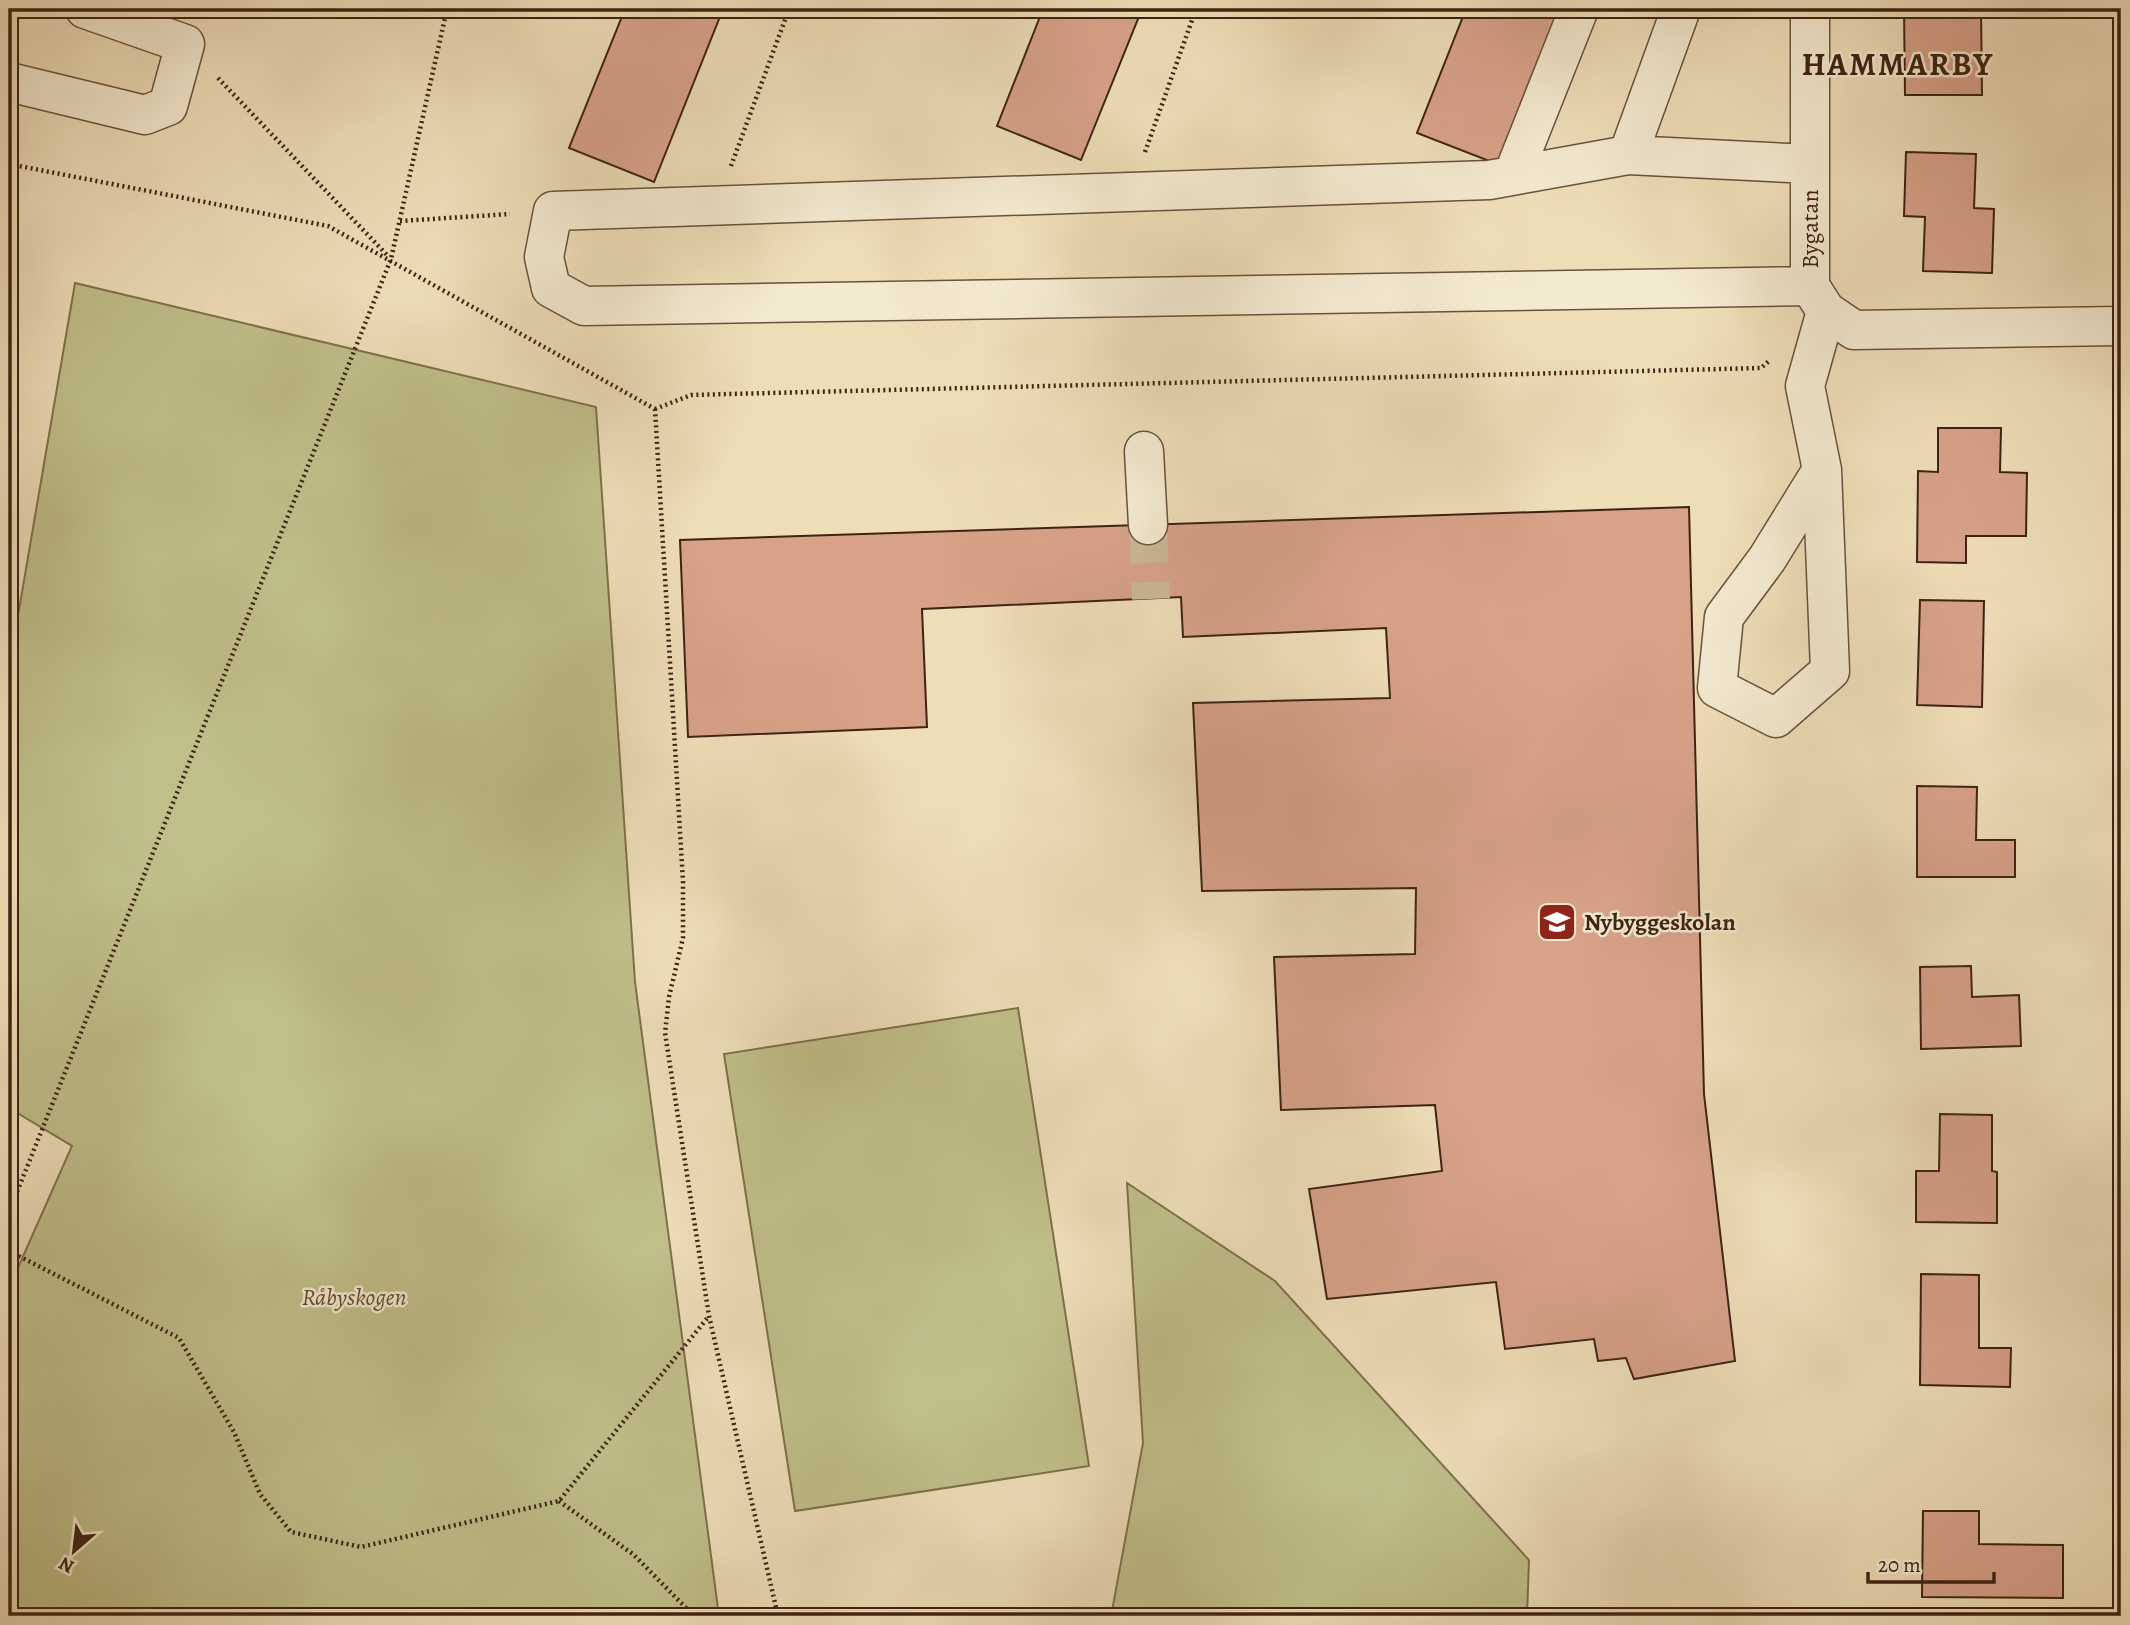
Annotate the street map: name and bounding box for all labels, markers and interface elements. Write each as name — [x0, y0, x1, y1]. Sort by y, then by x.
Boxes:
district label: HAMMARBY — [1802, 42, 1994, 86]
street label: Bygatan — [1794, 189, 1826, 269]
school or university icon: Nybyggeskolan — [1536, 901, 1578, 943]
place label: Nybyggeskolan — [1584, 906, 1736, 938]
park label: Råbyskogen — [302, 1281, 406, 1313]
north arrow — [38, 1516, 108, 1586]
scale bar — [1868, 1541, 1994, 1585]
text: N — [54, 1550, 79, 1580]
text: 20 m — [1878, 1551, 1921, 1579]

